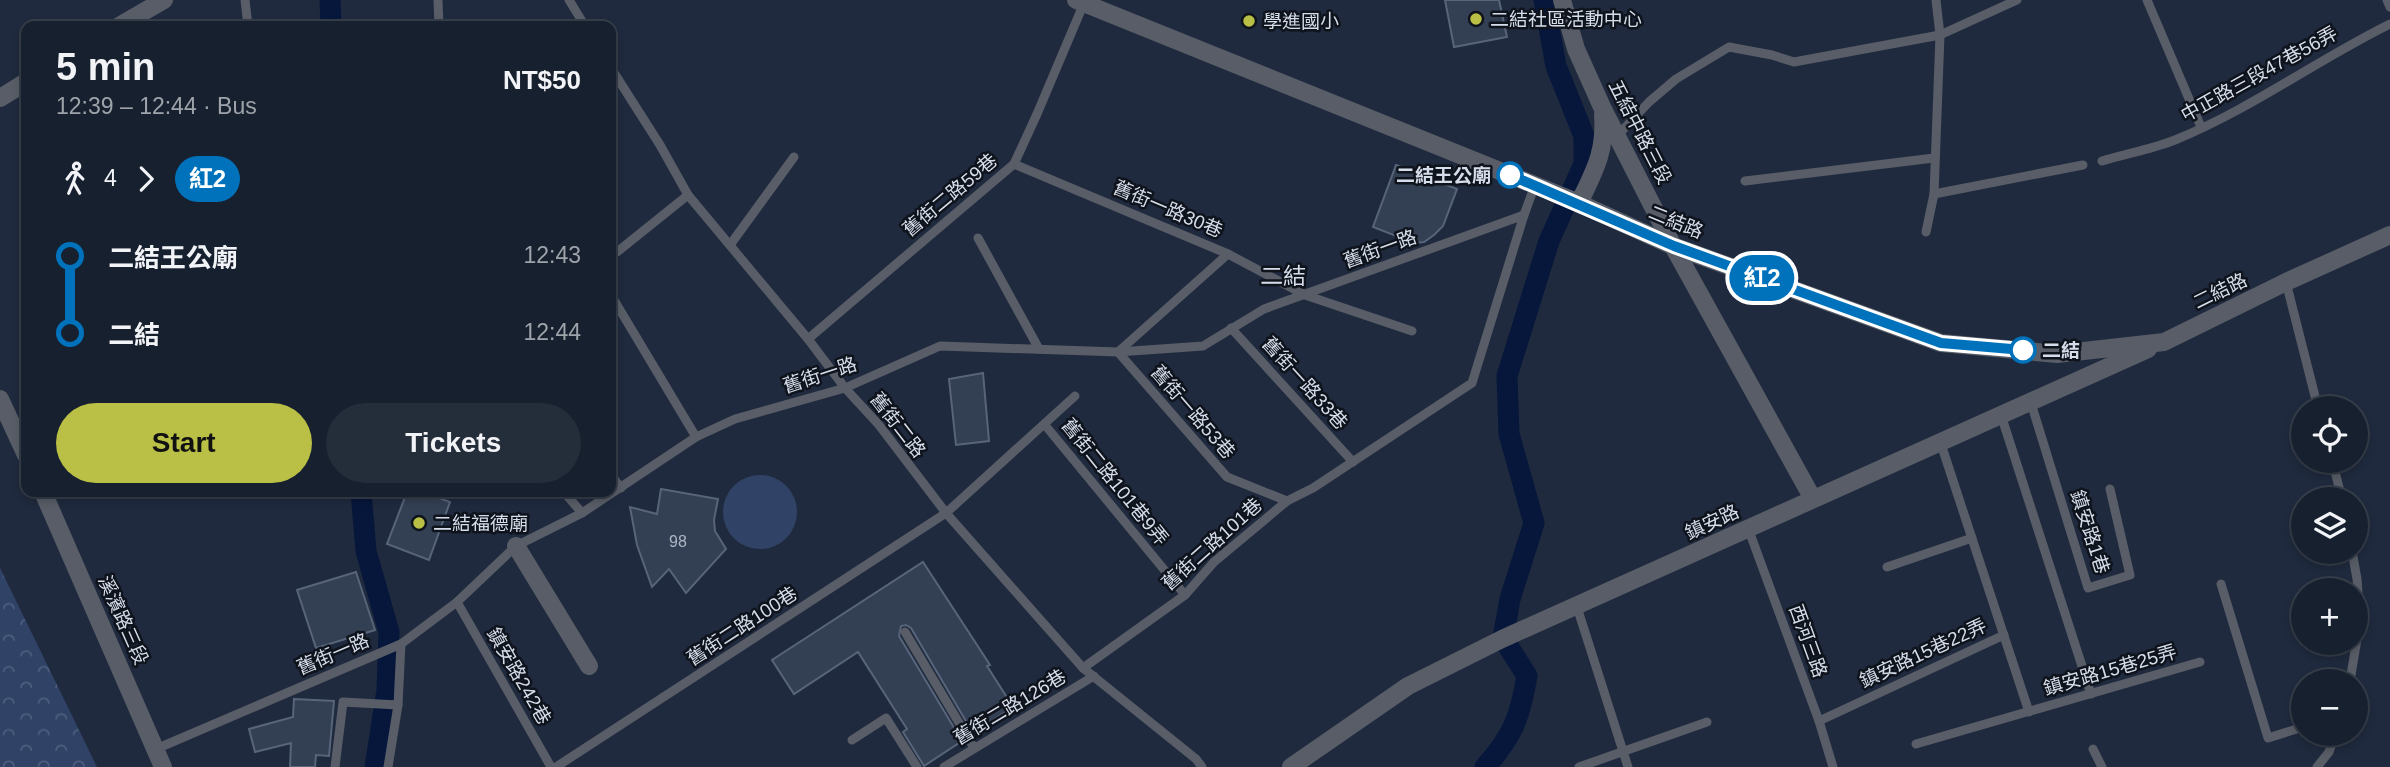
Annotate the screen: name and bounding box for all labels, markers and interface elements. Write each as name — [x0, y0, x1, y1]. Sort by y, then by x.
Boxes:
place label: 二結社區活動中心 — [1490, 9, 1642, 30]
place label: 學進國小 — [1263, 11, 1339, 32]
marker: 二結社區活動中心 — [1468, 11, 1484, 27]
marker: 學進國小 — [1241, 13, 1257, 29]
street label: 中正路三段47巷56弄 — [2177, 22, 2341, 126]
text: 5 min — [56, 46, 155, 88]
text: NT$50 — [503, 65, 581, 95]
street label: 五結中路三段 — [1605, 76, 1675, 188]
text: 12:39 – 12:44 · Bus — [56, 93, 257, 119]
street label: 舊街二路59巷 — [899, 150, 1001, 240]
icon: walk — [56, 160, 94, 198]
icon: forward — [127, 160, 165, 198]
marker: 二結王公廟 — [1497, 162, 1523, 188]
text: 4 — [104, 165, 117, 191]
text: 紅2 — [189, 165, 226, 192]
place label: 二結王公廟 — [1396, 165, 1491, 186]
street label: 舊街一路30巷 — [1110, 177, 1226, 241]
street label: 二結路 — [1646, 202, 1706, 242]
street label: 舊街一路 — [1341, 226, 1419, 272]
text: 12:43 — [523, 242, 581, 268]
text: 二結王公廟 — [108, 243, 238, 273]
line badge: 紅2 — [1730, 255, 1794, 301]
district label: 二結 — [1260, 263, 1306, 289]
text: 紅2 — [1743, 264, 1781, 291]
street label: 二結路 — [2190, 269, 2250, 313]
text: 12:44 — [523, 319, 581, 345]
text: 二結 — [108, 320, 160, 350]
street label: 舊街一路33巷 — [1258, 333, 1352, 433]
marker: 二結 — [2010, 337, 2036, 363]
place label: 二結 — [2042, 340, 2080, 361]
street label: 舊街一路 — [781, 353, 859, 397]
street label: 舊街一路53巷 — [1147, 361, 1239, 463]
street label: 舊街二路 — [866, 389, 930, 461]
map controls — [2291, 396, 2368, 746]
button: locate — [2291, 396, 2368, 473]
button: Start — [56, 403, 312, 483]
button: Tickets — [326, 403, 581, 483]
street label: 舊街二路101巷9弄 — [1058, 415, 1172, 549]
button: layers — [2291, 487, 2368, 564]
street label: 鎮安路1巷 — [2067, 488, 2113, 576]
street label: 舊街二路101巷 — [1158, 494, 1266, 594]
street label: 鎮安路 — [1682, 500, 1742, 544]
place label: 二結福德廟 — [433, 513, 528, 534]
marker: 二結福德廟 — [411, 515, 427, 531]
house number: 98 — [669, 533, 687, 550]
street label: 溪濱路三段 — [94, 572, 152, 668]
button: + — [2291, 578, 2368, 655]
street label: 舊街二路100巷 — [683, 583, 801, 669]
street label: 西河三路 — [1785, 602, 1831, 680]
street label: 鎮安路15巷22弄 — [1856, 614, 1990, 692]
street label: 鎮安路242巷 — [483, 624, 555, 728]
street label: 舊街一路 — [294, 629, 372, 679]
street label: 鎮安路15巷25弄 — [2041, 641, 2179, 699]
street label: 舊街二路126巷 — [950, 665, 1070, 749]
button: − — [2291, 669, 2368, 746]

